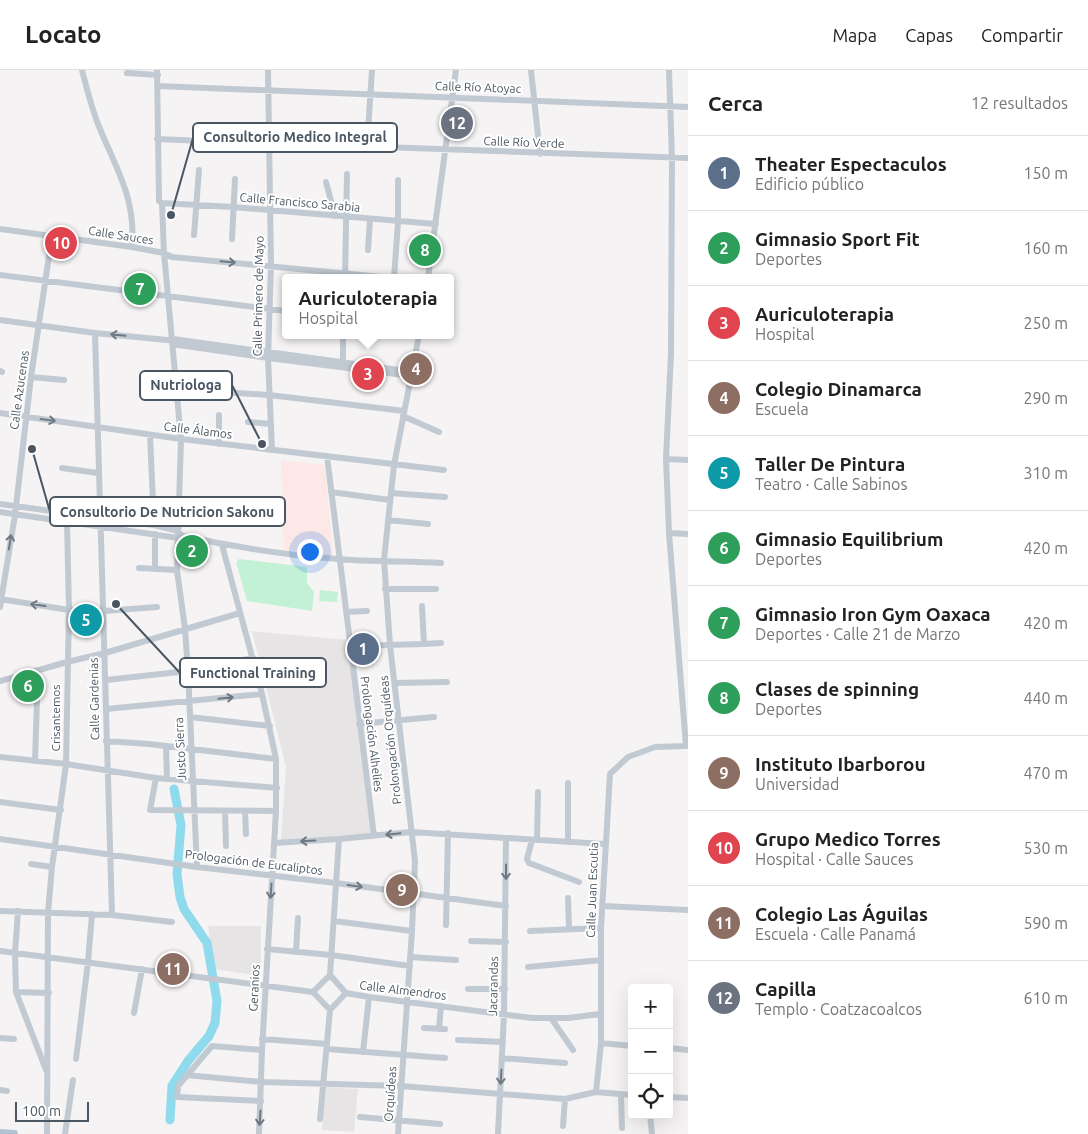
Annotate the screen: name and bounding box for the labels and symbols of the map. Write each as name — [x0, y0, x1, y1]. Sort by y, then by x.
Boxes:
street label: Calle Río Atoyac — [435, 79, 522, 95]
pin: 12 — [441, 104, 473, 142]
callout: Consultorio Medico Integral — [193, 123, 397, 152]
text: Consultorio Medico Integral — [203, 129, 387, 145]
street label: Calle Río Verde — [483, 134, 565, 150]
street label: Calle Francisco Sarabia — [239, 190, 361, 214]
street label: Calle Sauces — [87, 223, 155, 247]
pin: 10 — [45, 224, 77, 262]
pin: 8 — [409, 231, 441, 269]
street label: Calle Primero de Mayo — [250, 235, 266, 357]
one-way arrow — [219, 257, 235, 266]
pin: 7 — [124, 270, 156, 308]
one-way arrow — [110, 330, 126, 340]
street label: Calle Azucenas — [7, 350, 31, 430]
pin: 4 — [400, 350, 432, 388]
pin: 3 — [352, 355, 384, 393]
callout: Nutriologa — [140, 371, 232, 400]
text: Nutriologa — [150, 377, 222, 393]
one-way arrow — [40, 415, 56, 425]
street label: Calle Álamos — [163, 419, 233, 441]
callout: Consultorio De Nutricion Sakonu — [50, 497, 285, 526]
text: Consultorio De Nutricion Sakonu — [60, 504, 274, 520]
pin: 2 — [176, 532, 208, 570]
one-way arrow — [6, 534, 16, 550]
your location — [297, 539, 323, 565]
one-way arrow — [30, 600, 46, 610]
pin: 5 — [70, 601, 102, 639]
pin: 1 — [347, 630, 379, 668]
street label: Calle Gardenias — [87, 658, 101, 740]
callout: Functional Training — [180, 658, 326, 687]
text: Functional Training — [190, 665, 316, 681]
pin: 6 — [12, 667, 44, 705]
street label: Prolongación Orquídeas — [377, 675, 403, 805]
street label: Prolongación Alhelíes — [358, 676, 386, 792]
street label: Crisantemos — [49, 685, 62, 751]
one-way arrow — [218, 693, 234, 702]
street label: Justo Sierra — [172, 717, 188, 781]
one-way arrow — [385, 829, 401, 839]
one-way arrow — [300, 836, 316, 845]
street label: Calle Juan Escutia — [584, 842, 600, 938]
street label: Prologación de Eucaliptos — [184, 847, 324, 877]
one-way arrow — [501, 863, 511, 879]
pin: 9 — [386, 871, 418, 909]
one-way arrow — [347, 881, 363, 891]
one-way arrow — [267, 883, 276, 899]
pin: 11 — [157, 950, 189, 988]
street label: Jacarandas — [486, 956, 500, 1016]
street label: Geranios — [246, 964, 262, 1012]
street label: Calle Almendros — [359, 978, 447, 1002]
street label: Orquídeas — [382, 1066, 398, 1122]
one-way arrow — [497, 1068, 506, 1084]
scale bar — [15, 1099, 89, 1122]
one-way arrow — [255, 1109, 264, 1125]

